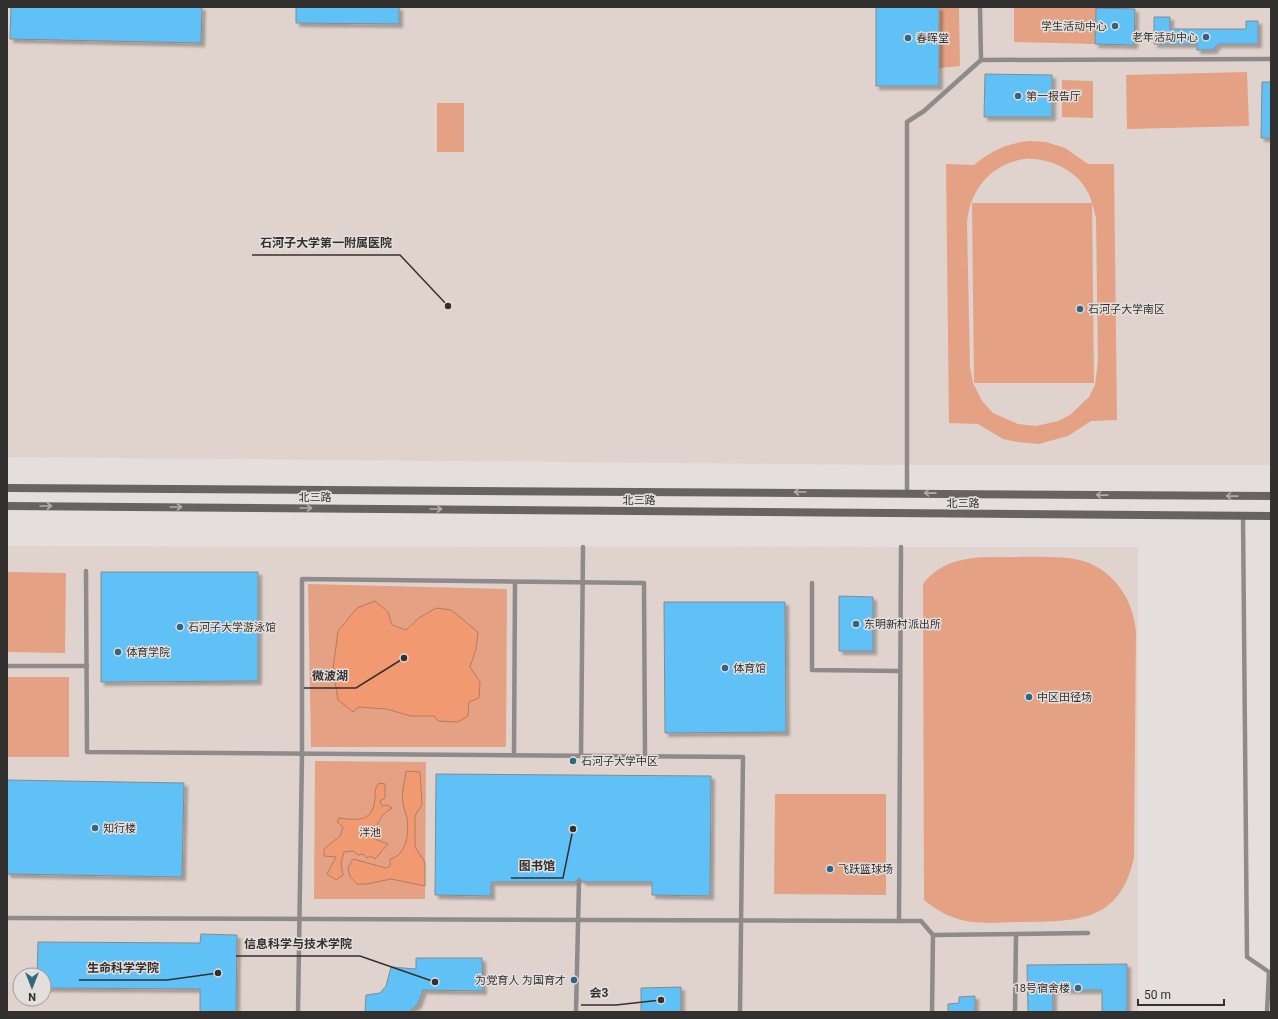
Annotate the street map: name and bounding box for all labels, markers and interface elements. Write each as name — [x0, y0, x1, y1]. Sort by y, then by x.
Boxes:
place label: 学生活动中心 — [1041, 20, 1107, 33]
marker: 学生活动中心 — [1110, 21, 1120, 31]
place label: 老年活动中心 — [1132, 31, 1198, 44]
place label: 春晖堂 — [916, 32, 949, 45]
marker: 老年活动中心 — [1201, 32, 1211, 42]
marker: 春晖堂 — [903, 33, 913, 43]
place label: 第一报告厅 — [1026, 90, 1081, 103]
marker: 第一报告厅 — [1013, 91, 1023, 101]
callout: 石河子大学第一附属医院 — [252, 231, 400, 255]
text: 石河子大学第一附属医院 — [260, 236, 392, 250]
place label: 石河子大学南区 — [1088, 303, 1165, 316]
marker: 石河子大学南区 — [1075, 304, 1085, 314]
one-way arrow — [794, 488, 807, 496]
one-way arrow — [924, 489, 937, 497]
street label: 北三路 — [299, 491, 332, 504]
one-way arrow — [1096, 491, 1109, 499]
one-way arrow — [1226, 492, 1239, 500]
street label: 北三路 — [623, 494, 656, 507]
street label: 北三路 — [947, 497, 980, 510]
one-way arrow — [39, 502, 52, 510]
one-way arrow — [169, 503, 182, 511]
one-way arrow — [299, 504, 312, 512]
one-way arrow — [429, 505, 442, 513]
place label: 东明新村派出所 — [864, 618, 941, 631]
marker: 东明新村派出所 — [851, 619, 861, 629]
place label: 石河子大学游泳馆 — [188, 621, 276, 634]
marker: 石河子大学游泳馆 — [175, 622, 185, 632]
place label: 体育学院 — [126, 646, 170, 659]
marker: 体育学院 — [113, 647, 123, 657]
place label: 体育馆 — [733, 662, 766, 675]
marker: 体育馆 — [720, 663, 730, 673]
callout: 微波湖 — [304, 664, 356, 688]
text: 微波湖 — [312, 669, 348, 683]
place label: 中区田径场 — [1037, 691, 1092, 704]
marker: 中区田径场 — [1024, 692, 1034, 702]
place label: 石河子大学中区 — [581, 755, 658, 768]
marker: 石河子大学中区 — [568, 756, 578, 766]
place label: 知行楼 — [103, 822, 136, 835]
marker: 知行楼 — [90, 823, 100, 833]
park label: 泮池 — [359, 826, 381, 839]
callout: 图书馆 — [511, 854, 563, 878]
text: 图书馆 — [519, 859, 555, 873]
place label: 飞跃篮球场 — [838, 863, 893, 876]
marker: 飞跃篮球场 — [825, 864, 835, 874]
callout: 信息科学与技术学院 — [236, 932, 360, 956]
text: 信息科学与技术学院 — [244, 937, 352, 951]
callout: 生命科学学院 — [79, 956, 167, 980]
text: 生命科学学院 — [87, 961, 159, 975]
north arrow — [12, 967, 52, 1007]
place label: 为党育人 为国育才 — [475, 974, 566, 987]
marker: 为党育人 为国育才 — [569, 975, 579, 985]
callout: 会3 — [581, 981, 616, 1005]
scale bar — [1138, 981, 1224, 1007]
place label: 18号宿舍楼 — [1014, 982, 1070, 995]
marker: 18号宿舍楼 — [1073, 983, 1083, 993]
text: 会3 — [590, 986, 609, 1000]
text: 50 m — [1144, 988, 1171, 1002]
text: N — [28, 990, 36, 1003]

